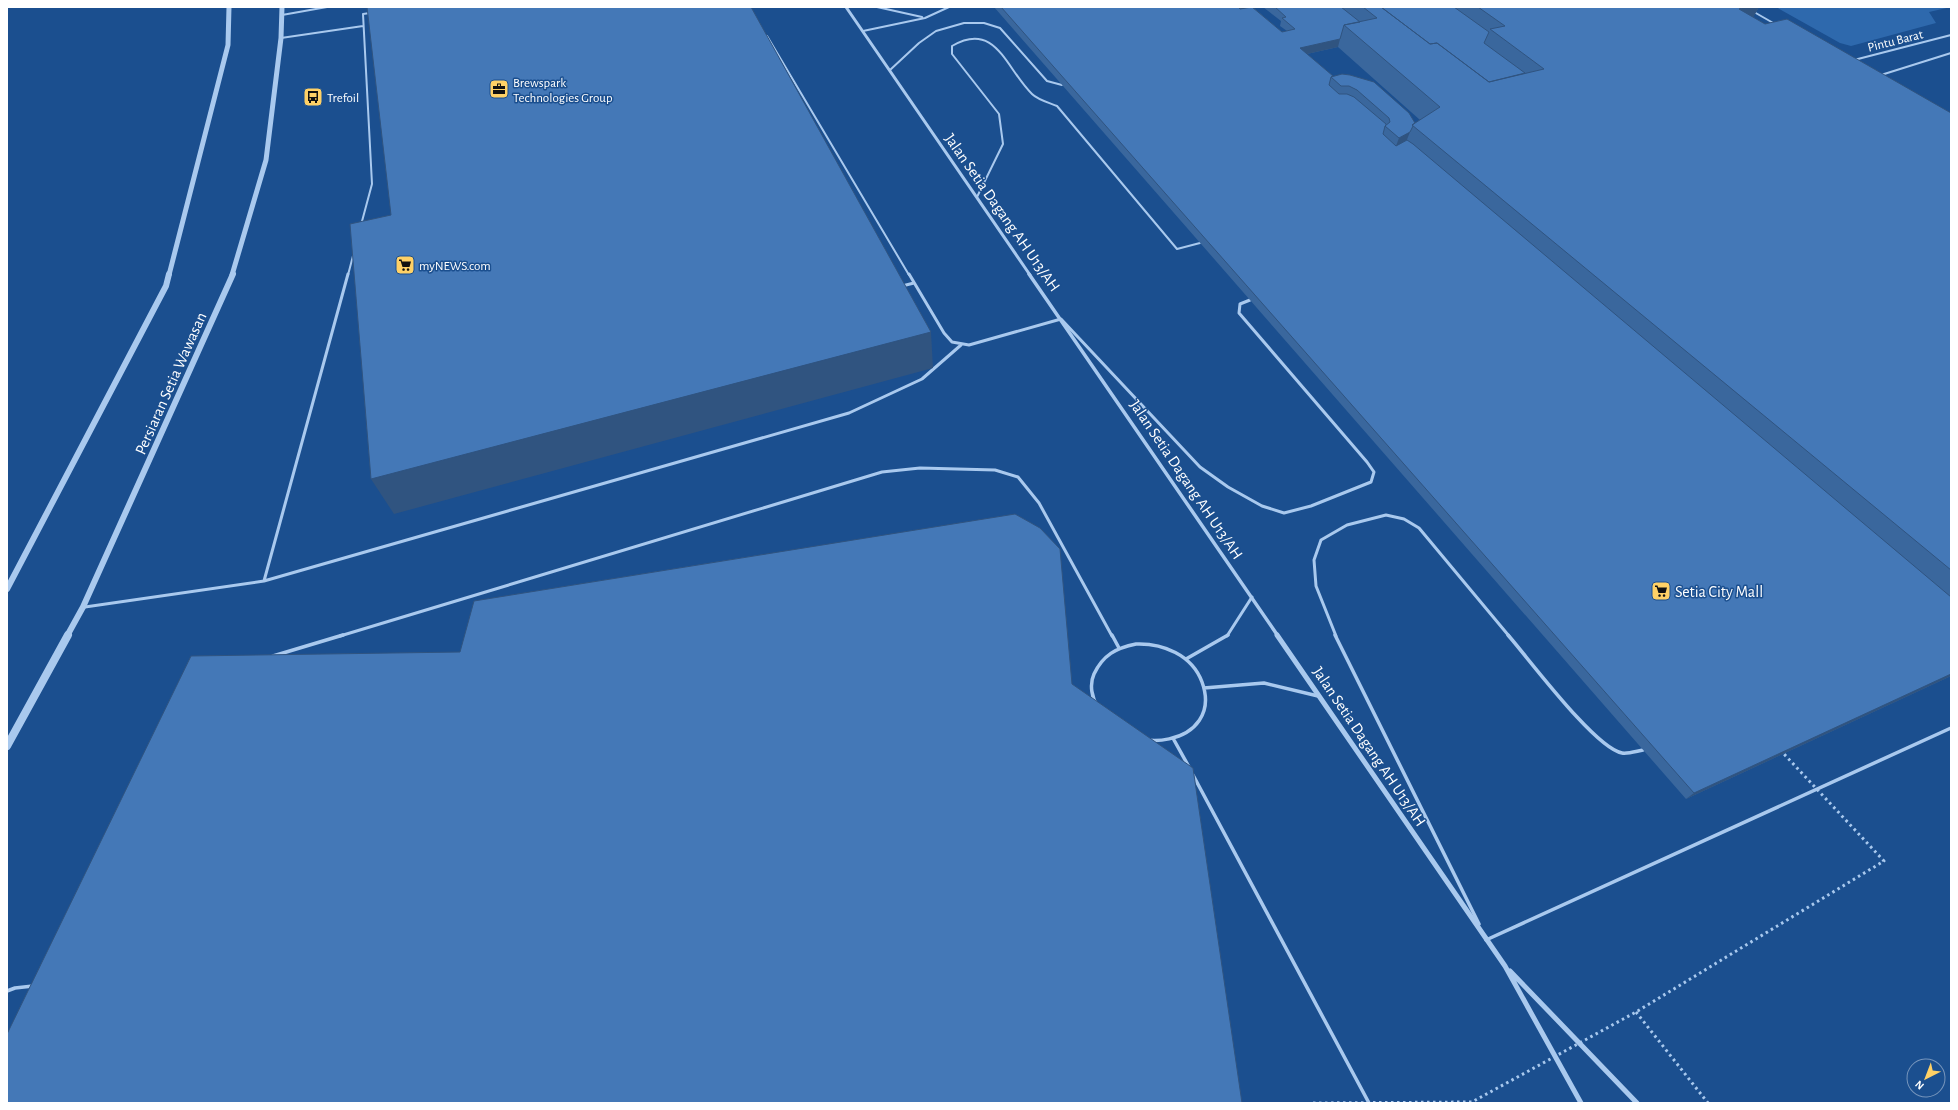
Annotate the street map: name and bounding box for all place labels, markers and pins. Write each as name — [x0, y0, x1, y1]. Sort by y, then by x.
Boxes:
place label: Brewspark Technologies Group — [513, 77, 613, 105]
office icon: Brewspark Technologies Group — [488, 78, 510, 100]
bus stop icon: Trefoil — [302, 86, 324, 108]
place label: Trefoil — [327, 92, 359, 105]
supermarket icon: myNEWS.com — [394, 254, 416, 276]
place label: myNEWS.com — [419, 260, 491, 273]
supermarket icon: Setia City Mall — [1650, 580, 1672, 602]
place label: Setia City Mall — [1675, 584, 1763, 601]

